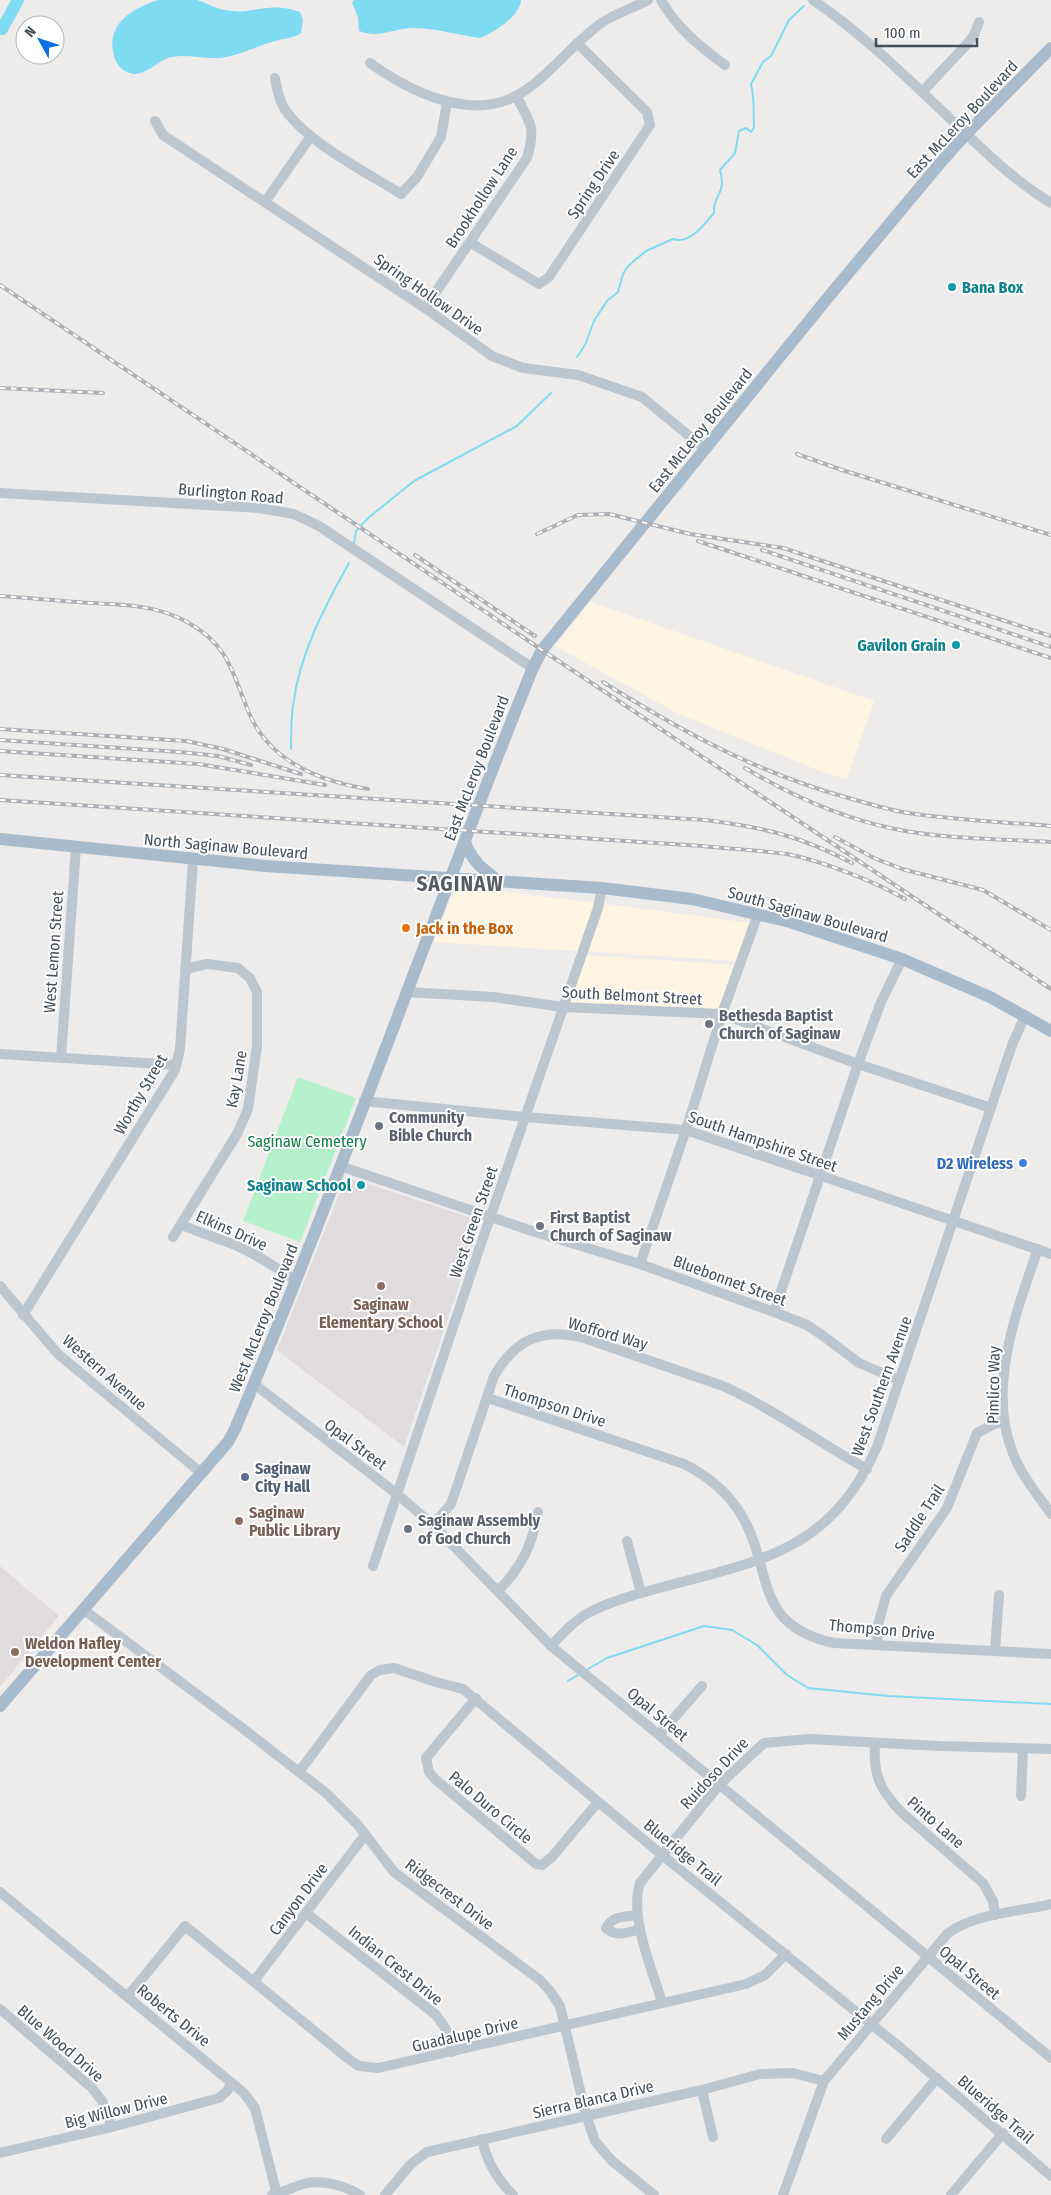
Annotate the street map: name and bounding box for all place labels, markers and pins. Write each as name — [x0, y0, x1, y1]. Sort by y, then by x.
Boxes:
place label: Bana Box — [962, 278, 1024, 297]
marker: Bana Box — [946, 281, 958, 293]
place label: Gavilon Grain — [857, 636, 946, 655]
marker: Gavilon Grain — [950, 639, 962, 651]
place label: Jack in the Box — [415, 919, 514, 938]
marker: Jack in the Box — [400, 922, 412, 934]
place label: Bethesda Baptist Church of Saginaw — [719, 1006, 841, 1043]
marker: Bethesda Baptist Church of Saginaw — [703, 1018, 715, 1030]
place label: Community Bible Church — [389, 1108, 472, 1145]
marker: Community Bible Church — [373, 1120, 385, 1132]
place label: D2 Wireless — [937, 1154, 1013, 1173]
marker: D2 Wireless — [1017, 1157, 1029, 1169]
place label: Saginaw School — [247, 1176, 352, 1195]
marker: Saginaw School — [355, 1179, 367, 1191]
place label: First Baptist Church of Saginaw — [550, 1208, 672, 1245]
marker: First Baptist Church of Saginaw — [534, 1220, 546, 1232]
marker: Saginaw Elementary School — [375, 1280, 387, 1292]
place label: Saginaw Elementary School — [319, 1295, 444, 1332]
place label: Saginaw City Hall — [255, 1459, 311, 1496]
marker: Saginaw City Hall — [239, 1471, 251, 1483]
place label: Saginaw Public Library — [249, 1503, 341, 1540]
place label: Saginaw Assembly of God Church — [418, 1511, 541, 1548]
marker: Saginaw Public Library — [233, 1515, 245, 1527]
marker: Saginaw Assembly of God Church — [402, 1523, 414, 1535]
place label: Weldon Hafley Development Center — [25, 1634, 161, 1671]
marker: Weldon Hafley Development Center — [9, 1646, 21, 1658]

